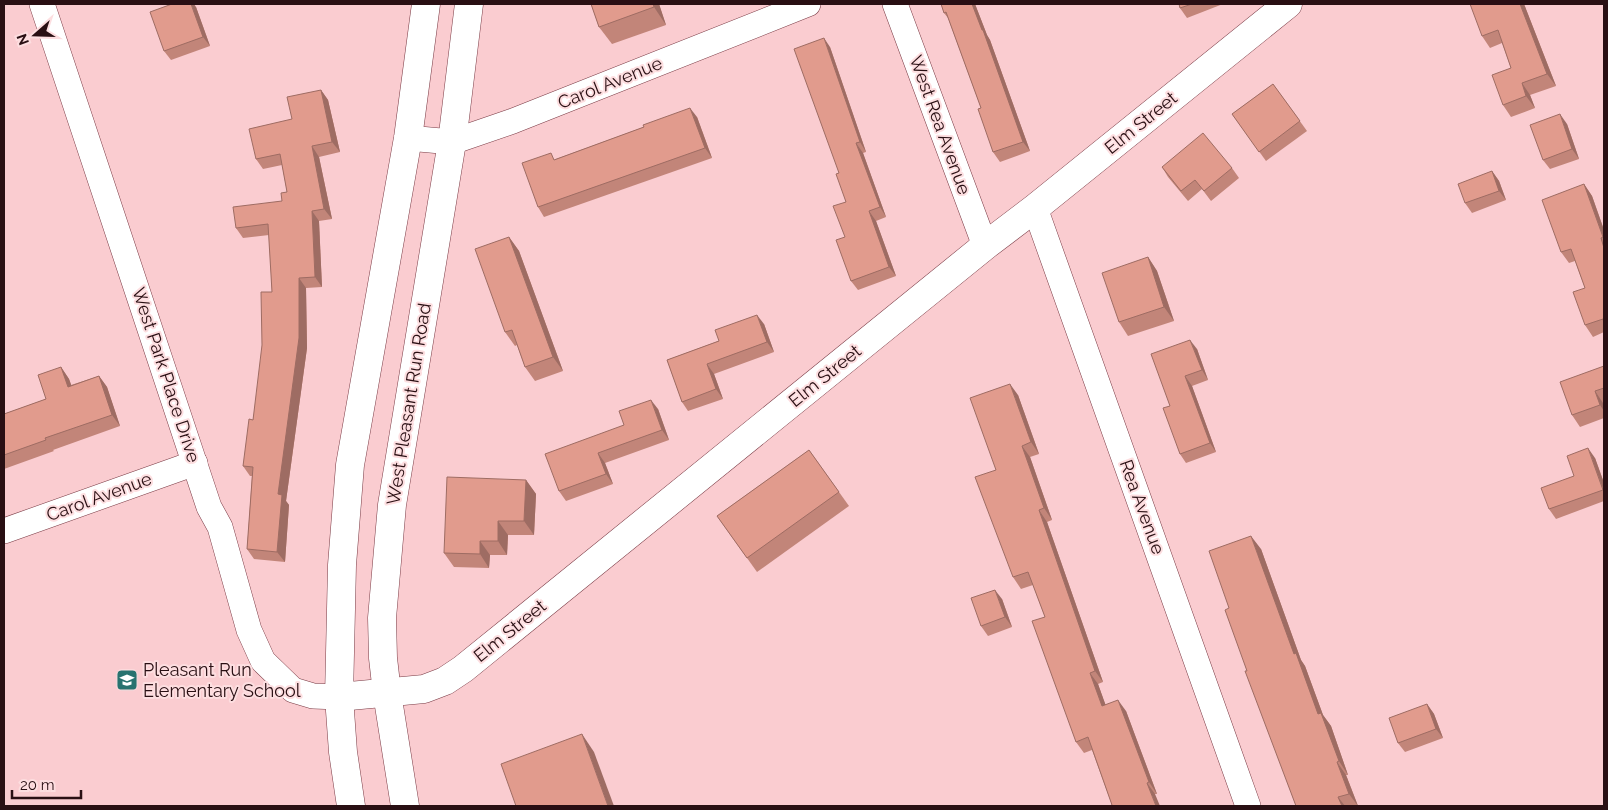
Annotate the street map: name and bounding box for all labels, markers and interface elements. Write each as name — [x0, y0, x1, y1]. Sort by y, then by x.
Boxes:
north arrow — [10, 10, 60, 60]
text: N — [13, 32, 32, 47]
street label: Carol Avenue — [555, 52, 665, 113]
street label: West Rea Avenue — [906, 52, 976, 198]
street label: Elm Street — [1100, 87, 1181, 158]
street label: West Park Place Drive — [128, 285, 205, 465]
street label: West Pleasant Run Road — [382, 301, 435, 506]
street label: Elm Street — [784, 340, 865, 411]
street label: Rea Avenue — [1116, 457, 1169, 557]
street label: Carol Avenue — [43, 468, 155, 525]
street label: Elm Street — [469, 595, 550, 666]
place label: Pleasant Run Elementary School — [143, 659, 301, 701]
school or university icon: Pleasant Run Elementary School — [115, 668, 139, 692]
scale bar — [12, 768, 81, 800]
text: 20 m — [20, 776, 55, 794]

